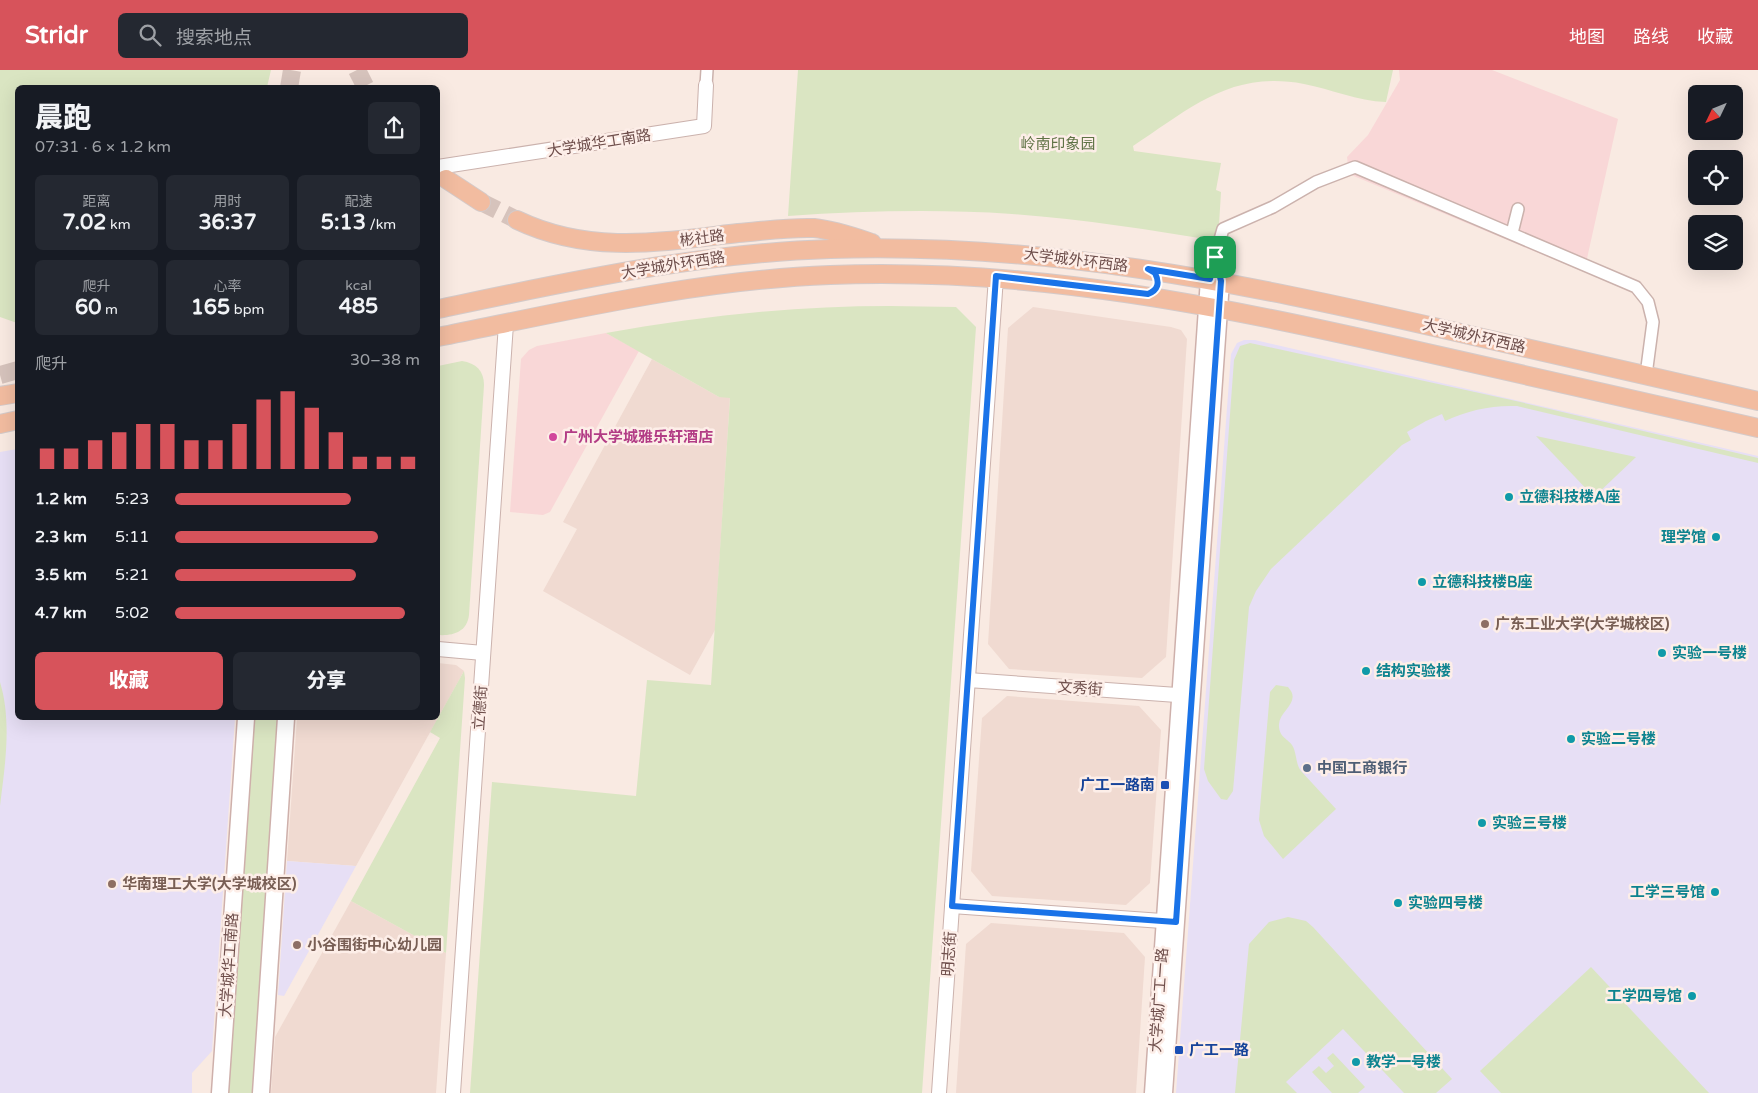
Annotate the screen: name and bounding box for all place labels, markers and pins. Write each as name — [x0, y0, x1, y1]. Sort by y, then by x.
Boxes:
pin — [1194, 236, 1236, 278]
place label: 广州大学城雅乐轩酒店 — [563, 428, 713, 446]
marker: 广州大学城雅乐轩酒店 — [547, 431, 559, 443]
place label: 立德科技楼A座 — [1519, 488, 1620, 506]
marker: 立德科技楼A座 — [1503, 491, 1515, 503]
place label: 理学馆 — [1661, 528, 1706, 546]
marker: 理学馆 — [1710, 531, 1722, 543]
place label: 立德科技楼B座 — [1432, 573, 1532, 591]
marker: 立德科技楼B座 — [1416, 576, 1428, 588]
place label: 广东工业大学(大学城校区) — [1495, 615, 1670, 633]
marker: 广东工业大学(大学城校区) — [1479, 618, 1491, 630]
place label: 实验一号楼 — [1672, 644, 1747, 662]
marker: 实验一号楼 — [1656, 647, 1668, 659]
place label: 结构实验楼 — [1376, 662, 1451, 680]
marker: 结构实验楼 — [1360, 665, 1372, 677]
place label: 实验二号楼 — [1581, 730, 1656, 748]
marker: 实验二号楼 — [1565, 733, 1577, 745]
place label: 中国工商银行 — [1317, 759, 1407, 777]
marker: 中国工商银行 — [1301, 762, 1313, 774]
place label: 广工一路南 — [1080, 776, 1155, 794]
marker: 广工一路南 — [1159, 779, 1171, 791]
place label: 实验三号楼 — [1492, 814, 1567, 832]
marker: 实验三号楼 — [1476, 817, 1488, 829]
place label: 华南理工大学(大学城校区) — [122, 875, 297, 893]
marker: 华南理工大学(大学城校区) — [106, 878, 118, 890]
place label: 工学三号馆 — [1630, 883, 1705, 901]
marker: 工学三号馆 — [1709, 886, 1721, 898]
place label: 实验四号楼 — [1408, 894, 1483, 912]
marker: 实验四号楼 — [1392, 897, 1404, 909]
place label: 小谷围街中心幼儿园 — [307, 936, 442, 954]
marker: 小谷围街中心幼儿园 — [291, 939, 303, 951]
place label: 工学四号馆 — [1607, 987, 1682, 1005]
marker: 工学四号馆 — [1686, 990, 1698, 1002]
place label: 广工一路 — [1189, 1041, 1249, 1059]
marker: 广工一路 — [1173, 1044, 1185, 1056]
place label: 教学一号楼 — [1366, 1053, 1441, 1071]
marker: 教学一号楼 — [1350, 1056, 1362, 1068]

